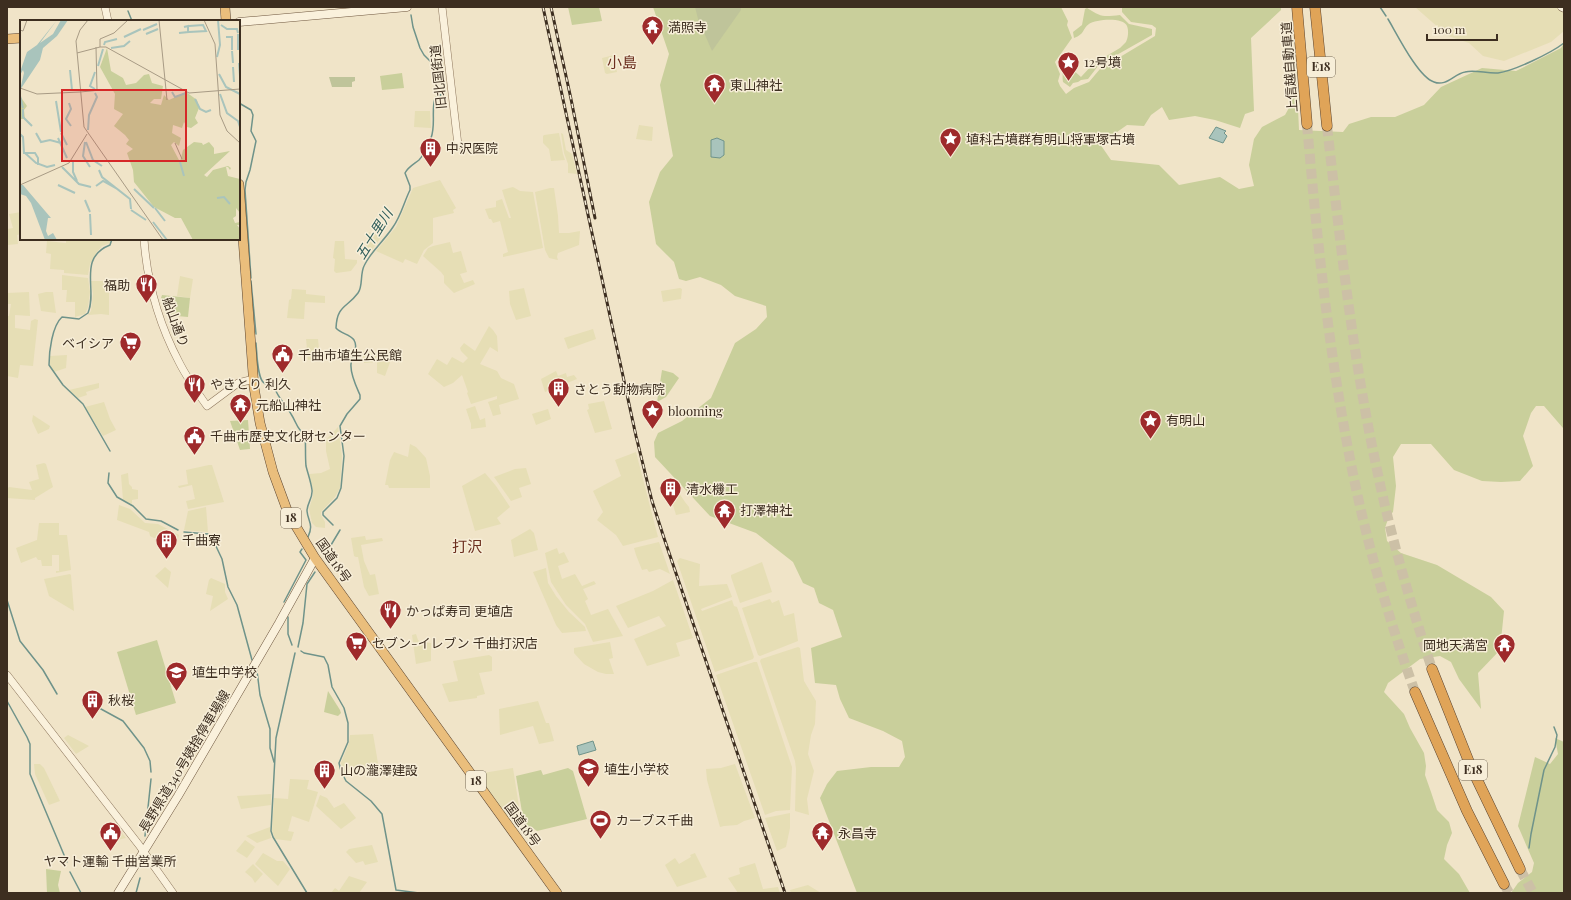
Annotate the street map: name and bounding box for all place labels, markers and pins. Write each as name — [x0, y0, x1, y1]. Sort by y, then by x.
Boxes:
temple icon: 満照寺 — [640, 14, 666, 47]
place label: 満照寺 — [668, 18, 707, 35]
place icon: 12号墳 — [1056, 49, 1082, 82]
place label: 12号墳 — [1084, 53, 1121, 70]
temple icon: 東山神社 — [702, 72, 728, 105]
place label: 東山神社 — [730, 76, 782, 93]
place icon: 埴科古墳群有明山将軍塚古墳 — [937, 126, 963, 159]
place label: 埴科古墳群有明山将軍塚古墳 — [966, 130, 1135, 147]
building icon: 中沢医院 — [417, 135, 443, 168]
place label: 中沢医院 — [446, 139, 498, 156]
restaurant icon: 福助 — [133, 272, 159, 305]
place label: 福助 — [104, 276, 130, 293]
supermarket icon: ベイシア — [117, 330, 143, 363]
place label: ベイシア — [62, 334, 114, 351]
public building icon: 千曲市埴生公民館 — [269, 342, 295, 375]
place label: 千曲市埴生公民館 — [298, 346, 402, 363]
restaurant icon: やきとり 利久 — [181, 371, 207, 404]
place label: やきとり 利久 — [210, 375, 291, 392]
building icon: さとう動物病院 — [546, 376, 572, 409]
place label: さとう動物病院 — [574, 380, 665, 397]
temple icon: 元船山神社 — [228, 392, 254, 425]
place label: 元船山神社 — [256, 396, 321, 413]
place icon: blooming — [640, 398, 666, 431]
place label: blooming — [668, 402, 723, 419]
place icon: 有明山 — [1138, 407, 1164, 440]
place label: 有明山 — [1166, 411, 1205, 428]
public building icon: 千曲市歴史文化財センター — [181, 423, 207, 456]
place label: 千曲市歴史文化財センター — [210, 427, 366, 444]
building icon: 清水機工 — [657, 476, 683, 509]
place label: 清水機工 — [686, 480, 738, 497]
temple icon: 打澤神社 — [711, 497, 737, 530]
place label: 打澤神社 — [740, 501, 792, 518]
building icon: 千曲寮 — [154, 527, 180, 560]
place label: 千曲寮 — [182, 531, 221, 548]
restaurant icon: かっぱ寿司 更埴店 — [378, 598, 404, 631]
place label: かっぱ寿司 更埴店 — [406, 602, 513, 619]
supermarket icon: セブン-イレブン 千曲打沢店 — [343, 630, 369, 663]
temple icon: 岡地天満宮 — [1491, 632, 1517, 665]
place label: セブン-イレブン 千曲打沢店 — [372, 634, 538, 651]
place label: 岡地天満宮 — [1423, 636, 1488, 653]
school or university icon: 埴生中学校 — [163, 659, 189, 692]
place label: 埴生中学校 — [192, 663, 257, 680]
building icon: 秋桜 — [79, 687, 105, 720]
place label: 秋桜 — [108, 691, 134, 708]
school or university icon: 埴生小学校 — [575, 756, 601, 789]
building icon: 山の瀧澤建設 — [311, 757, 337, 790]
place label: 埴生小学校 — [604, 760, 669, 777]
place label: 山の瀧澤建設 — [340, 761, 418, 778]
sports icon: カーブス千曲 — [588, 807, 614, 840]
place label: カーブス千曲 — [616, 811, 693, 828]
public building icon: ヤマト運輸 千曲営業所 — [97, 820, 123, 853]
temple icon: 永昌寺 — [810, 820, 836, 853]
place label: 永昌寺 — [838, 824, 877, 841]
place label: ヤマト運輸 千曲営業所 — [43, 852, 177, 869]

